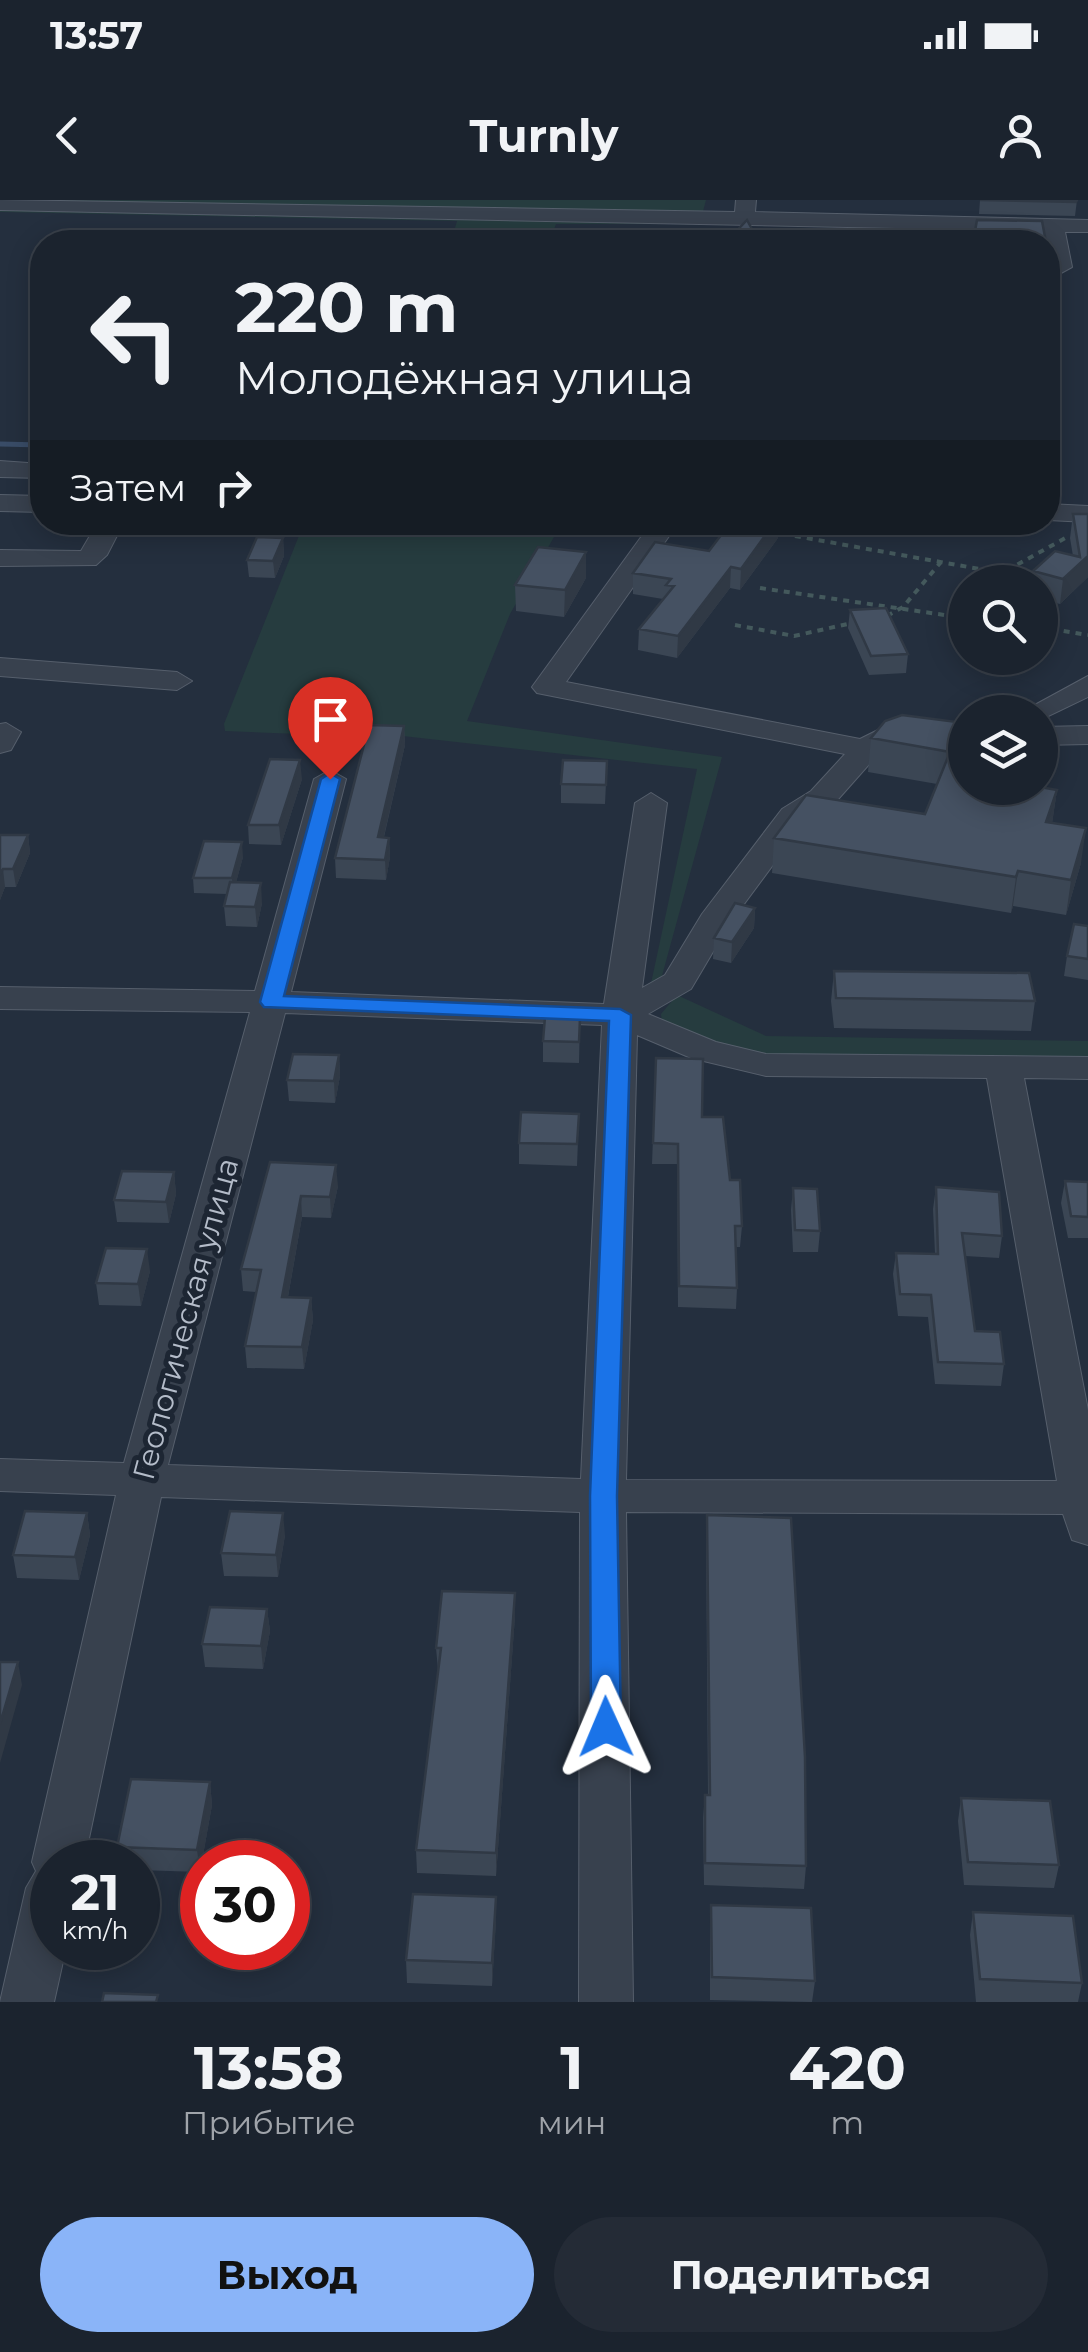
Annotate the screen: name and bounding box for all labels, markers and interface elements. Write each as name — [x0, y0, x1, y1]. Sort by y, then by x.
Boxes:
text: 13:57 — [50, 12, 143, 59]
icon: back — [40, 108, 95, 163]
text: Turnly — [470, 108, 618, 163]
icon: person — [993, 108, 1048, 163]
text: 220 m — [235, 264, 458, 350]
icon: left — [70, 270, 200, 400]
text: Молодёжная улица — [235, 350, 694, 405]
icon: right — [206, 460, 261, 515]
text: Затем — [70, 464, 186, 511]
map controls — [948, 565, 1058, 805]
button: search — [948, 565, 1058, 675]
pin — [288, 677, 373, 780]
icon: arrive — [303, 692, 358, 747]
button: layers — [948, 695, 1058, 805]
street label: Геологическая улица — [125, 1154, 246, 1484]
position arrow — [554, 1675, 658, 1779]
speed limit sign: 30 — [180, 1840, 310, 1970]
text: 21 — [70, 1862, 120, 1923]
text: km/h — [62, 1915, 128, 1945]
text: 13:58 — [194, 2031, 344, 2104]
text: 1 — [560, 2031, 584, 2104]
text: 420 — [788, 2031, 906, 2104]
text: Прибытие — [182, 2103, 356, 2142]
text: мин — [538, 2103, 606, 2142]
text: m — [830, 2103, 864, 2142]
button: Выход — [40, 2217, 534, 2332]
button: Поделиться — [554, 2217, 1048, 2332]

